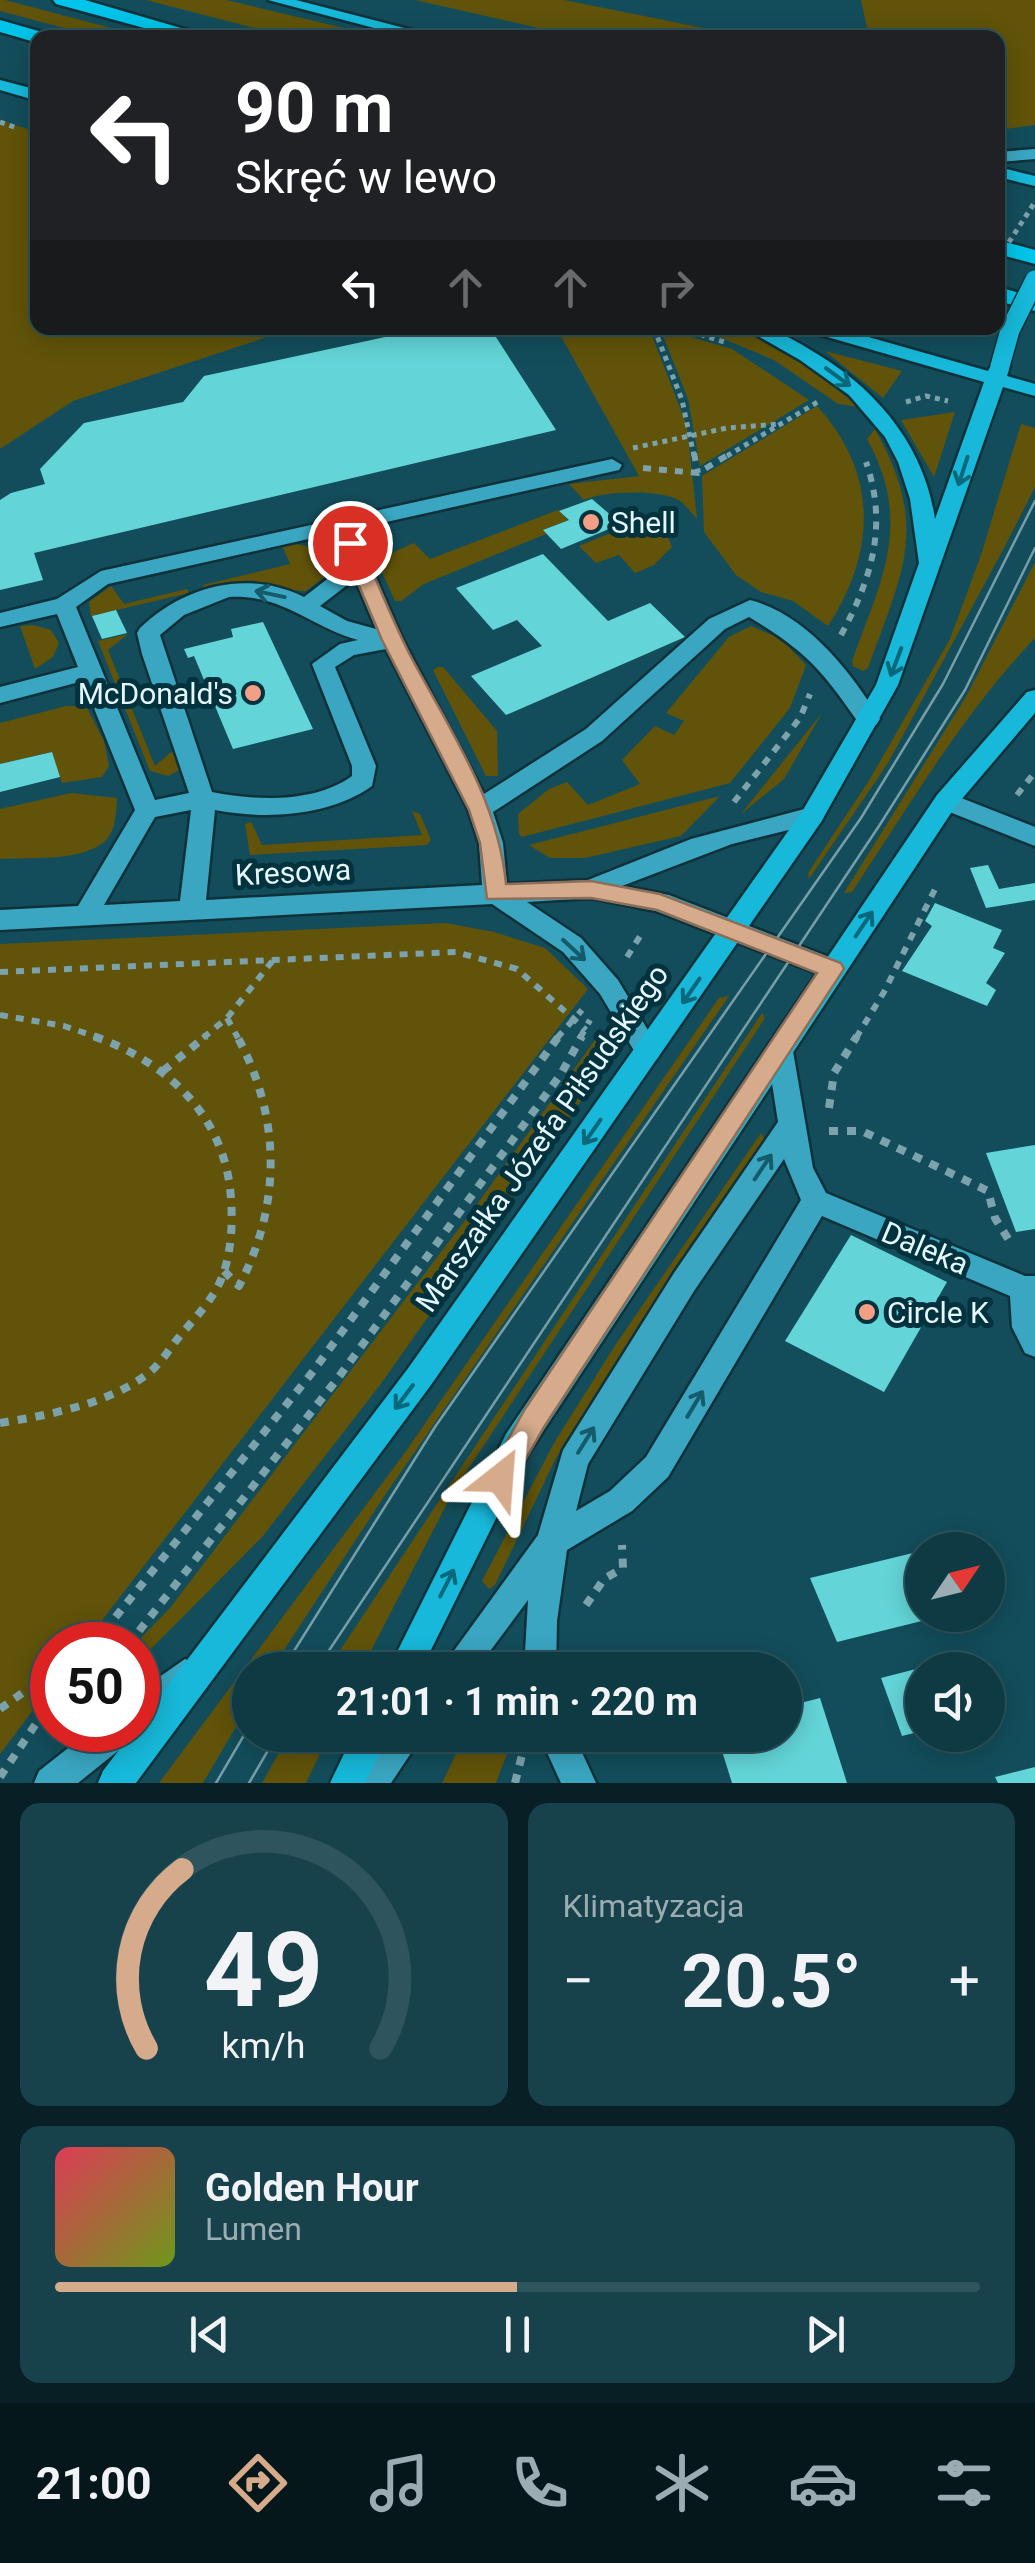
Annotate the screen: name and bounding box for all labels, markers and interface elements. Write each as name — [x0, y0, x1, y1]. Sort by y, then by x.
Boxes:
text: 90 m — [235, 67, 393, 149]
icon: left — [70, 70, 200, 200]
text: Skręć w lewo — [235, 151, 497, 204]
icon: left — [333, 260, 388, 315]
icon: ahead — [438, 260, 493, 315]
icon: ahead — [543, 260, 598, 315]
icon: right — [648, 260, 703, 315]
one-way arrow — [823, 366, 851, 387]
one-way arrow — [952, 455, 970, 487]
pin — [308, 501, 393, 586]
place label: Shell — [611, 505, 676, 540]
marker: Shell — [580, 511, 602, 533]
icon: arrive — [323, 516, 378, 571]
one-way arrow — [255, 583, 287, 602]
one-way arrow — [886, 645, 904, 676]
place label: McDonald's — [78, 676, 233, 711]
marker: McDonald's — [242, 682, 264, 704]
street label: Kresowa — [234, 851, 352, 893]
one-way arrow — [853, 911, 874, 939]
one-way arrow — [561, 938, 586, 961]
street label: Marszałka Józefa Piłsudskiego — [408, 958, 676, 1318]
one-way arrow — [681, 977, 702, 1004]
one-way arrow — [582, 1117, 603, 1145]
one-way arrow — [752, 1154, 773, 1182]
street label: Daleka — [876, 1214, 974, 1282]
place label: Circle K — [887, 1295, 989, 1330]
marker: Circle K — [856, 1301, 878, 1323]
one-way arrow — [394, 1383, 415, 1410]
one-way arrow — [685, 1390, 705, 1419]
position arrow — [448, 1426, 552, 1530]
one-way arrow — [576, 1426, 596, 1455]
north arrow — [905, 1532, 1005, 1632]
map controls — [905, 1532, 1005, 1752]
one-way arrow — [439, 1568, 458, 1598]
speed limit sign: 50 — [30, 1622, 160, 1752]
button: sound — [905, 1652, 1005, 1752]
text: 21:01 · 1 min · 220 m — [336, 1680, 698, 1724]
text: Klimatyzacja — [563, 1887, 744, 1925]
text: 49 — [204, 1910, 323, 2031]
text: 20.5° — [681, 1937, 861, 2025]
text: − — [563, 1949, 594, 2013]
text: + — [949, 1949, 980, 2013]
text: km/h — [222, 2025, 306, 2067]
text: Golden Hour — [205, 2166, 419, 2210]
text: Lumen — [205, 2210, 302, 2248]
icon: previous — [182, 2307, 237, 2362]
icon: pause — [490, 2307, 545, 2362]
icon: next — [798, 2307, 853, 2362]
icon: directions — [223, 2448, 293, 2518]
icon: music — [364, 2448, 434, 2518]
icon: phone — [505, 2448, 575, 2518]
icon: climate — [647, 2448, 717, 2518]
icon: car — [788, 2448, 858, 2518]
icon: filters — [929, 2448, 999, 2518]
text: 21:00 — [36, 2457, 152, 2510]

